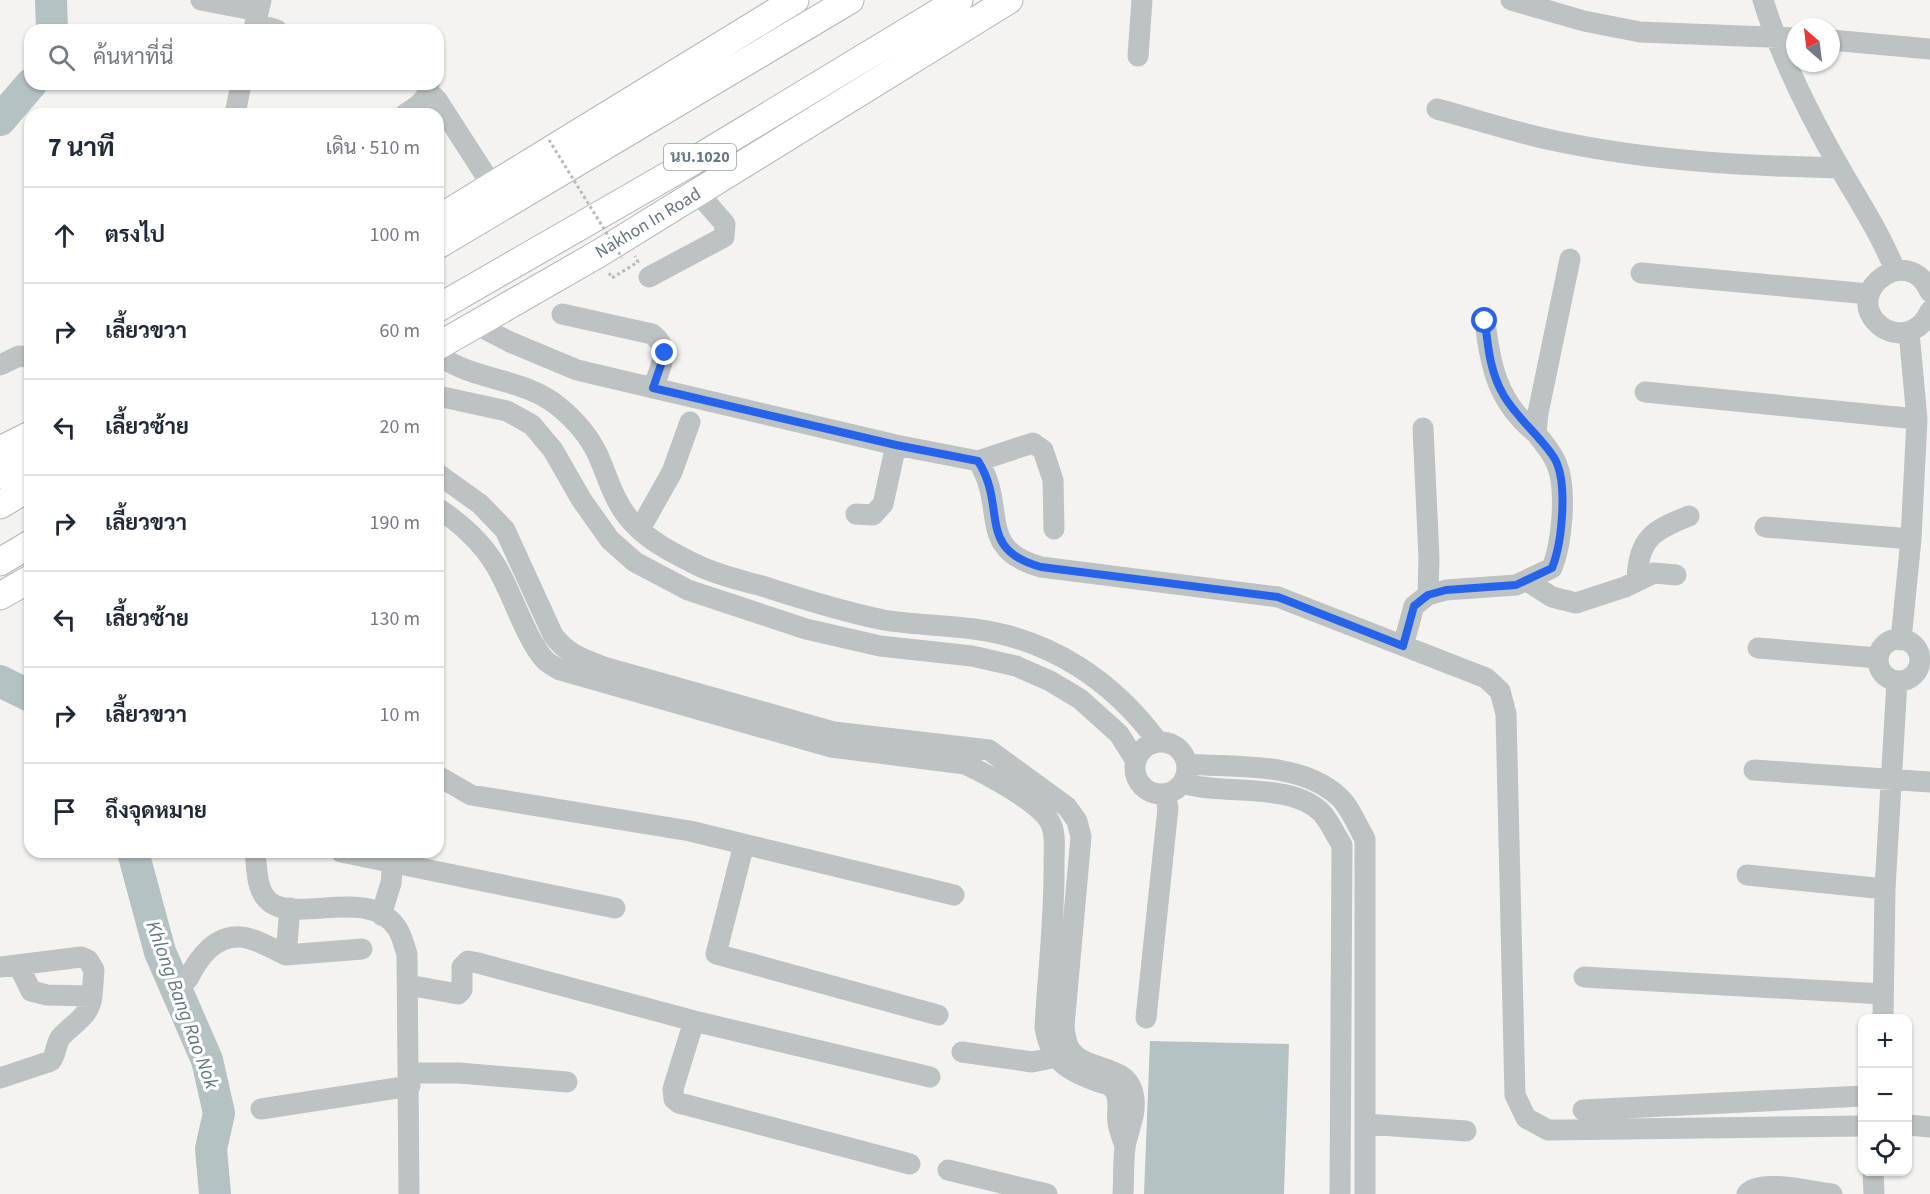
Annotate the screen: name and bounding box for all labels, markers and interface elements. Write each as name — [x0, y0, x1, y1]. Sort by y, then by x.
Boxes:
north arrow — [1786, 18, 1840, 72]
search box — [24, 24, 444, 90]
icon: search — [45, 41, 78, 74]
text: ค้นหาที่นี่ — [93, 41, 173, 73]
text: 7 นาที — [48, 129, 115, 166]
text: เดิน · 510 m — [326, 134, 420, 162]
road number: นบ.1020 — [664, 144, 736, 170]
street label: Nakhon In Road — [590, 182, 706, 264]
icon: ahead — [48, 219, 81, 252]
text: ตรงไป — [105, 219, 165, 251]
text: 100 m — [370, 221, 420, 249]
route start — [1471, 307, 1497, 333]
icon: right — [48, 315, 81, 348]
text: เลี้ยวขวา — [105, 315, 187, 347]
text: 60 m — [380, 317, 420, 345]
route end — [651, 339, 677, 365]
icon: left — [48, 411, 81, 444]
text: เลี้ยวซ้าย — [105, 411, 189, 443]
text: 20 m — [380, 413, 420, 441]
icon: right — [48, 507, 81, 540]
text: เลี้ยวขวา — [105, 507, 187, 539]
text: 190 m — [370, 509, 420, 537]
icon: left — [48, 603, 81, 636]
text: เลี้ยวซ้าย — [105, 603, 189, 635]
text: 130 m — [370, 605, 420, 633]
icon: right — [48, 699, 81, 732]
text: เลี้ยวขวา — [105, 699, 187, 731]
text: 10 m — [380, 701, 420, 729]
icon: arrive — [48, 795, 81, 828]
text: ถึงจุดหมาย — [105, 795, 207, 827]
water label: Khlong Bang Rao Nok — [139, 917, 226, 1093]
map controls — [1858, 1014, 1912, 1176]
button: + — [1858, 1014, 1912, 1068]
button: − — [1858, 1068, 1912, 1122]
button: locate — [1858, 1122, 1912, 1176]

